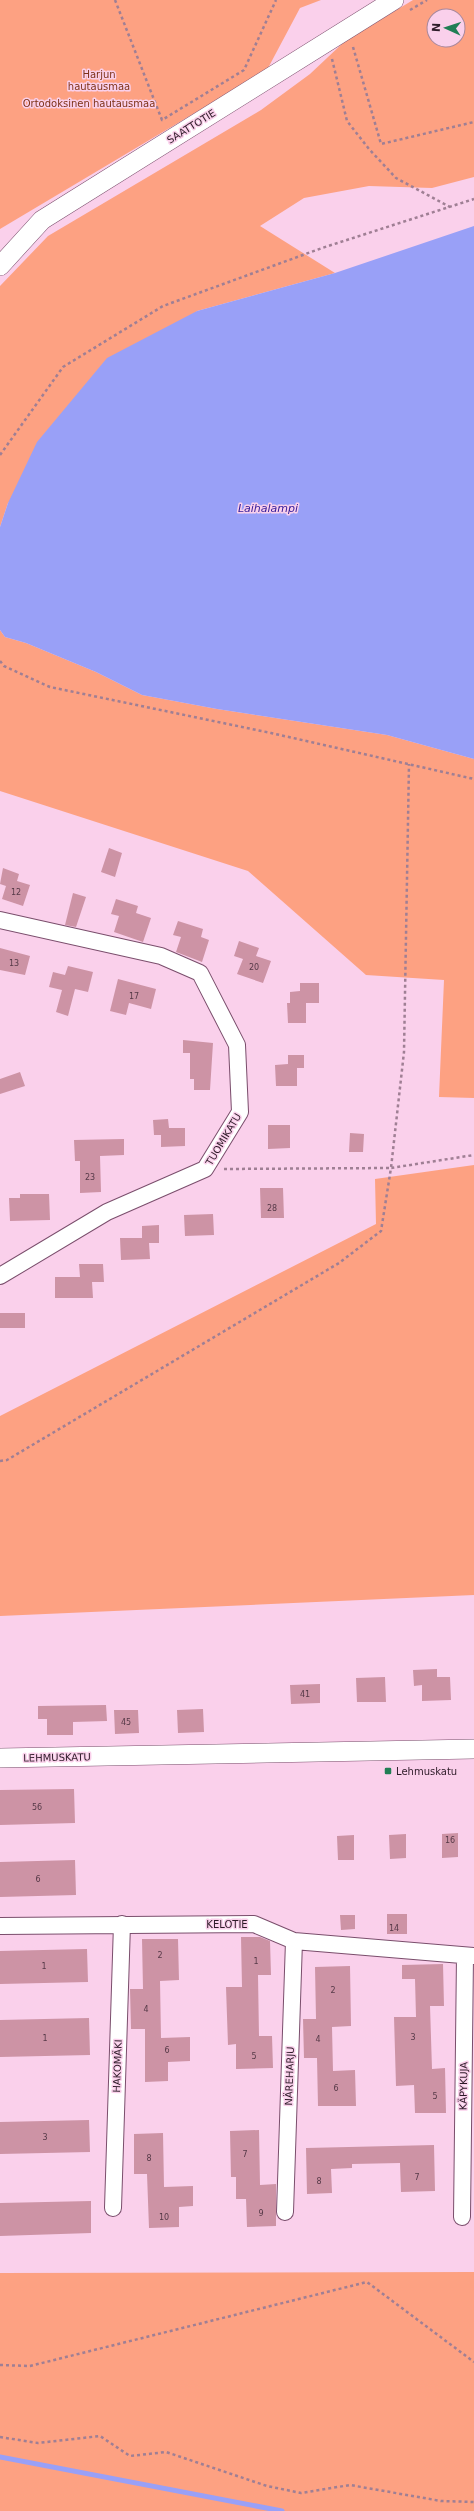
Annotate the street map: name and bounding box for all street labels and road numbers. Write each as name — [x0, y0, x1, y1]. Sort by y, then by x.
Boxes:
street label: SAATTOTIE — [165, 107, 218, 146]
street label: TUOMIKATU — [203, 1111, 243, 1168]
street label: LEHMUSKATU — [23, 1751, 91, 1764]
street label: KELOTIE — [206, 1919, 248, 1930]
street label: HAKOMÄKI — [110, 2039, 124, 2093]
street label: NÄREHARJU — [282, 2046, 296, 2106]
street label: KÄPYKUJA — [457, 2062, 469, 2110]

